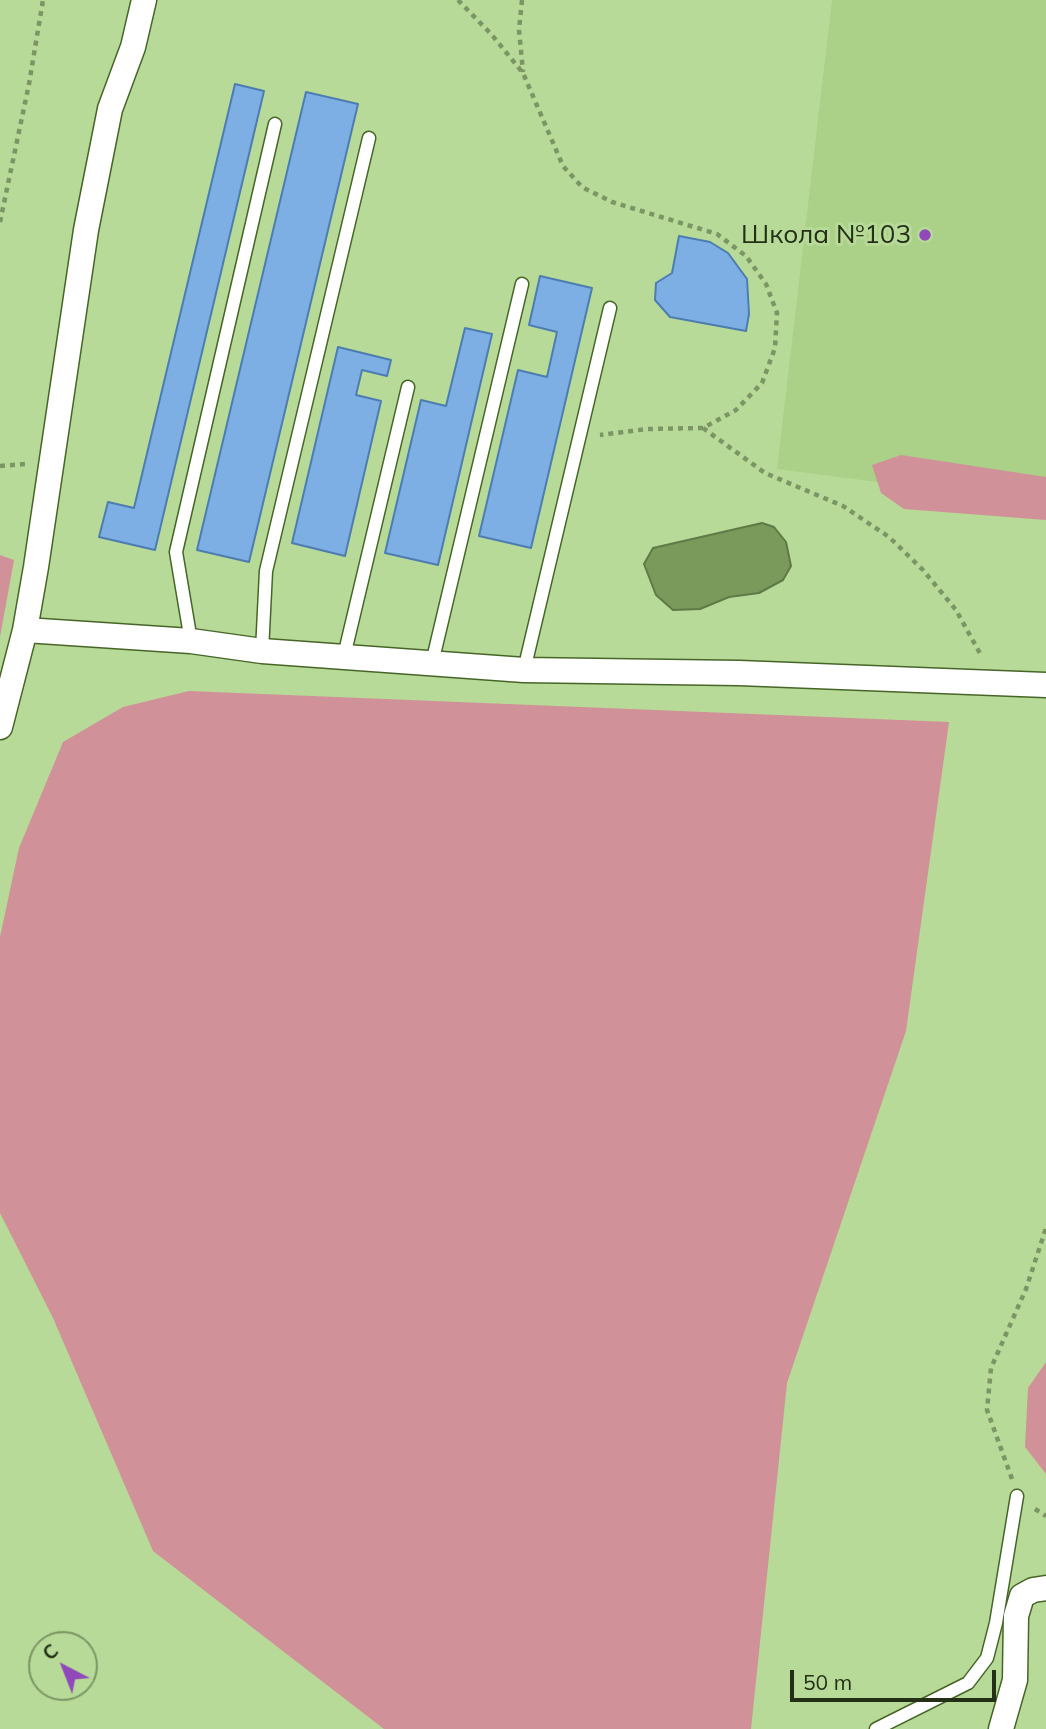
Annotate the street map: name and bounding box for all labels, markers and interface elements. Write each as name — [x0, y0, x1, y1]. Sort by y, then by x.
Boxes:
place label: Школа №103 — [741, 219, 911, 251]
marker: Школа №103 — [917, 227, 933, 243]
north arrow — [28, 1631, 98, 1701]
text: С — [37, 1639, 63, 1665]
scale bar — [794, 1656, 1000, 1700]
text: 50 m — [803, 1669, 852, 1695]

